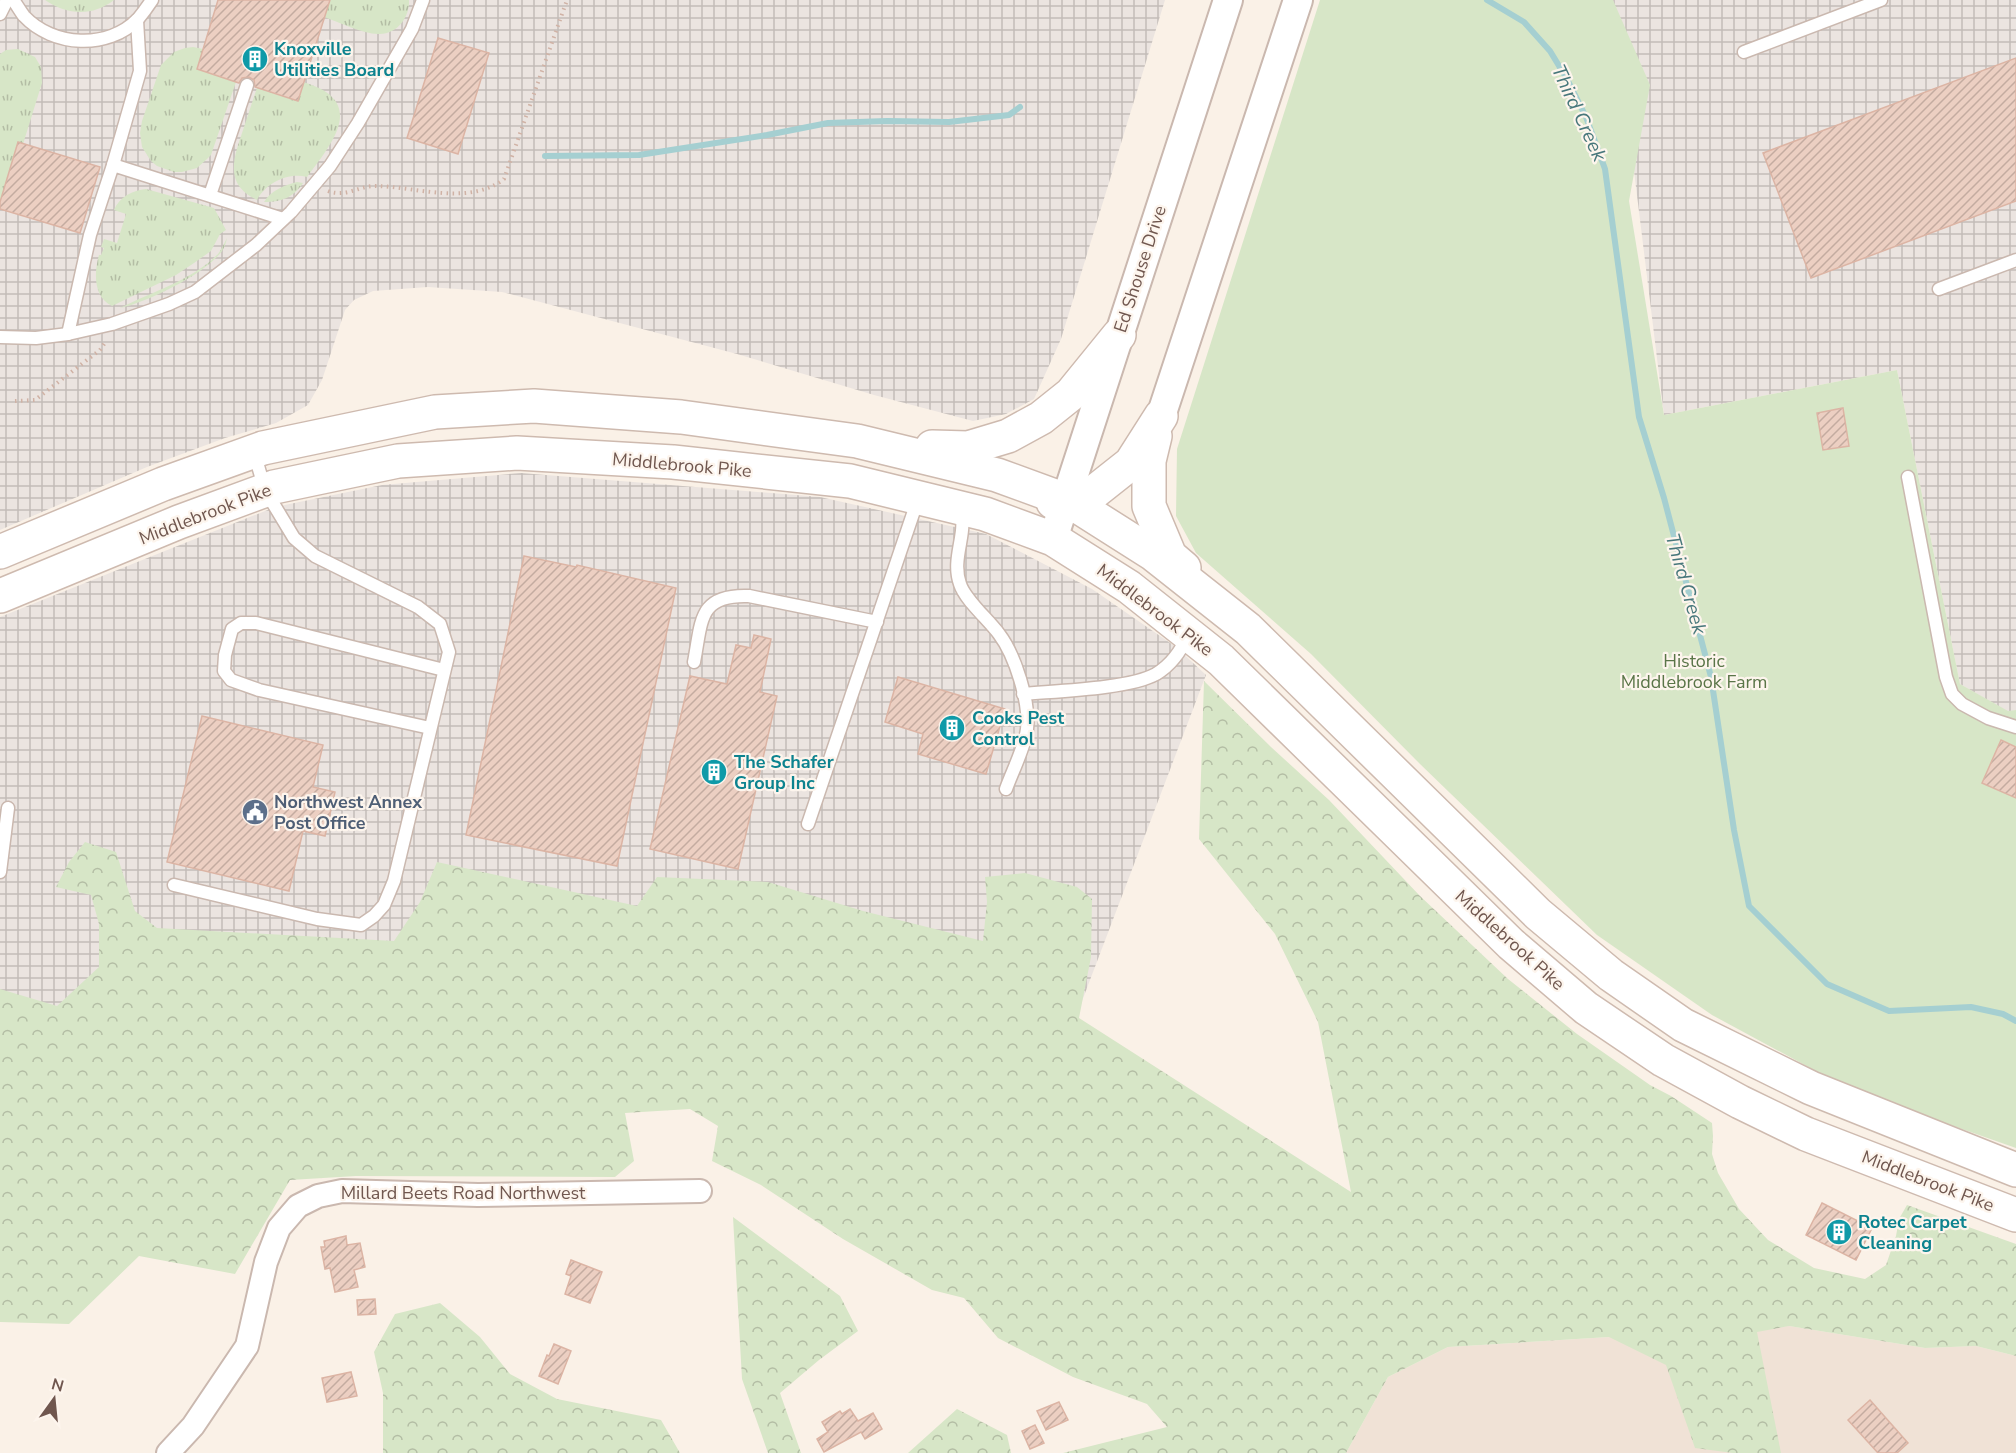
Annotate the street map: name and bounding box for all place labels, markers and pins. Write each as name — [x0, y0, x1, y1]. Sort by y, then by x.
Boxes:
place label: Knoxville Utilities Board — [274, 37, 394, 82]
building icon: Knoxville Utilities Board — [240, 44, 270, 74]
place label: Cooks Pest Control — [972, 706, 1064, 751]
building icon: Cooks Pest Control — [937, 713, 967, 743]
place label: The Schafer Group Inc — [734, 750, 834, 795]
building icon: The Schafer Group Inc — [699, 757, 729, 787]
place label: Northwest Annex Post Office — [274, 790, 422, 835]
public building icon: Northwest Annex Post Office — [240, 797, 270, 827]
place label: Rotec Carpet Cleaning — [1858, 1210, 1967, 1255]
building icon: Rotec Carpet Cleaning — [1824, 1217, 1854, 1247]

